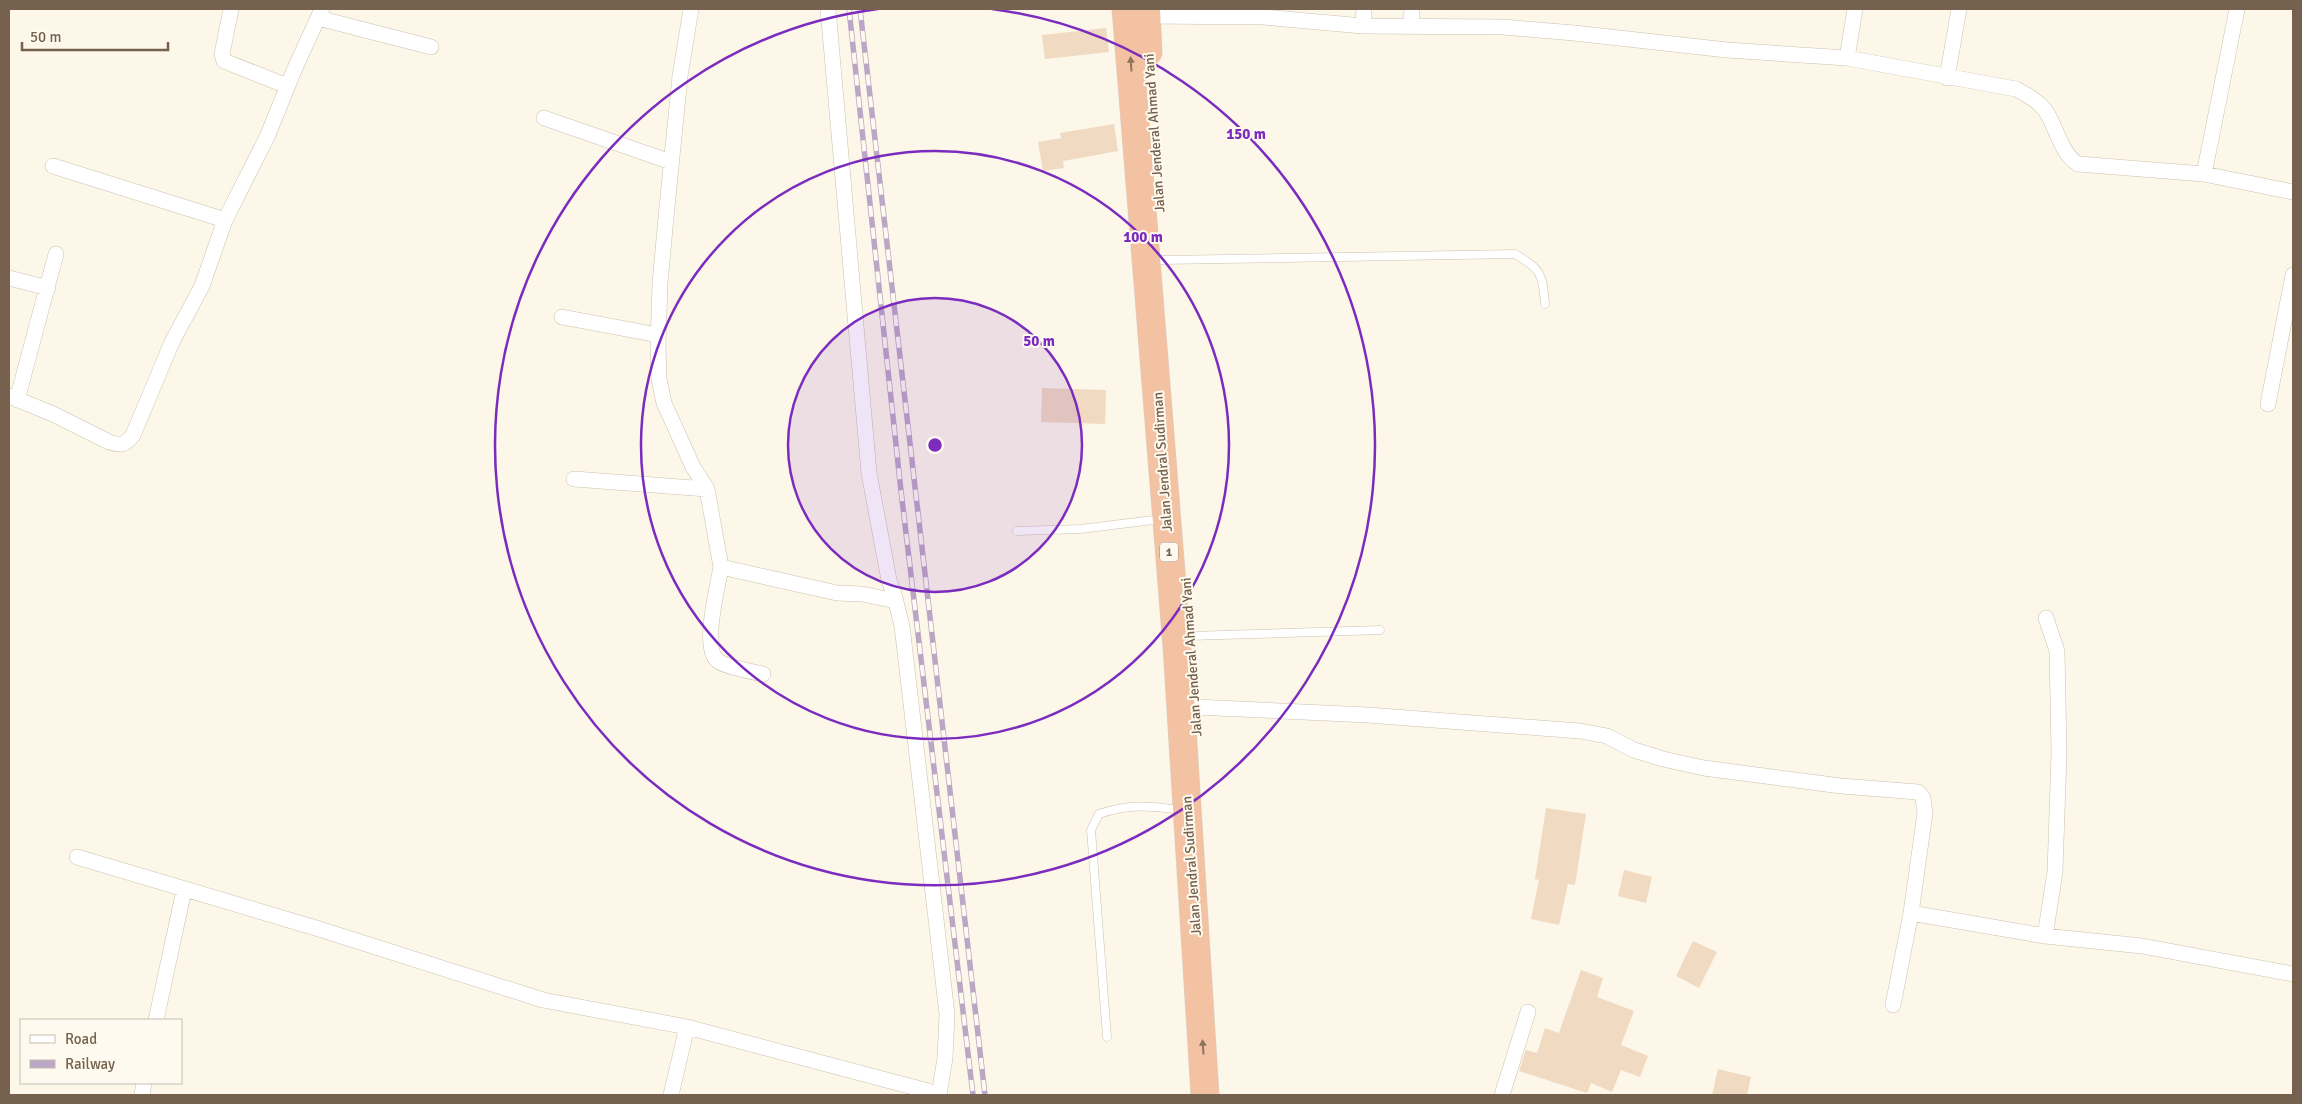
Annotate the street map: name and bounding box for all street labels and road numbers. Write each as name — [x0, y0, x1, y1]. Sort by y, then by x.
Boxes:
street label: Jalan Jenderal Ahmad Yani — [1140, 53, 1169, 213]
street label: Jalan Jendral Sudirman — [1149, 391, 1176, 533]
road number: 1 — [1160, 542, 1178, 562]
street label: Jalan Jenderal Ahmad Yani — [1177, 577, 1206, 737]
street label: Jalan Jendral Sudirman — [1178, 795, 1205, 937]

